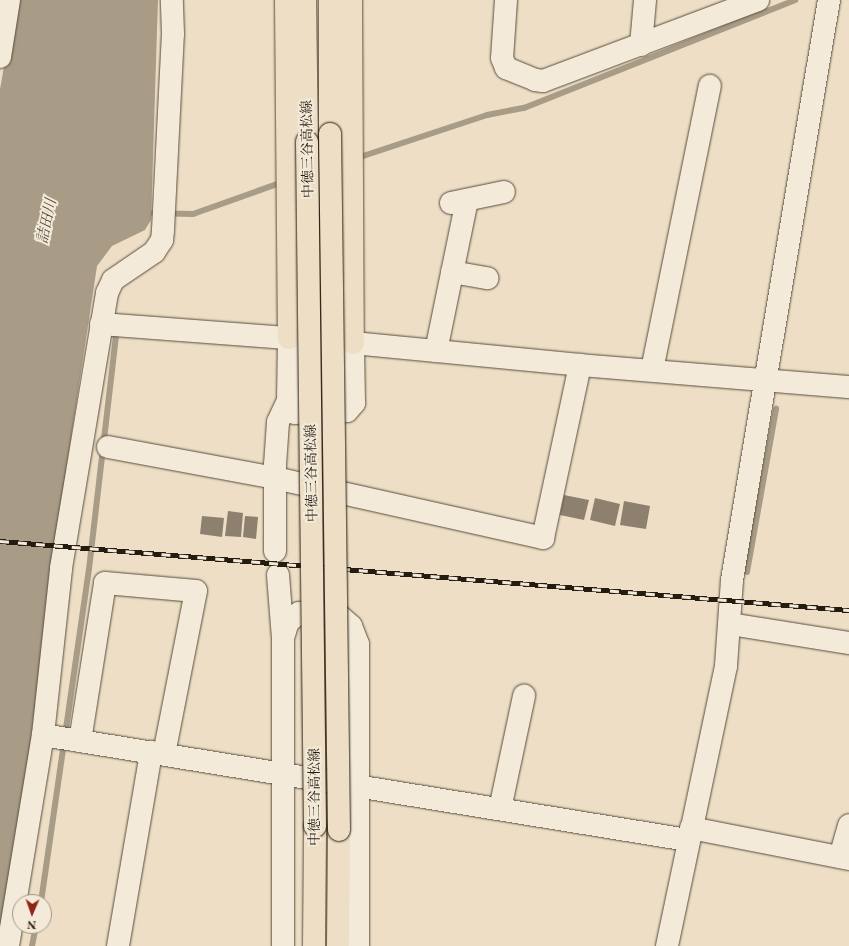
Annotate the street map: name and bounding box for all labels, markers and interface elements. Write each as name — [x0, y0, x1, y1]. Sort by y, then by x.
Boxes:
street label: 中徳三谷高松線 — [298, 100, 316, 198]
water label: 詰田川 — [33, 197, 59, 245]
street label: 中徳三谷高松線 — [302, 424, 320, 522]
street label: 中徳三谷高松線 — [306, 748, 322, 846]
north arrow — [12, 894, 52, 934]
text: N — [27, 918, 36, 932]

